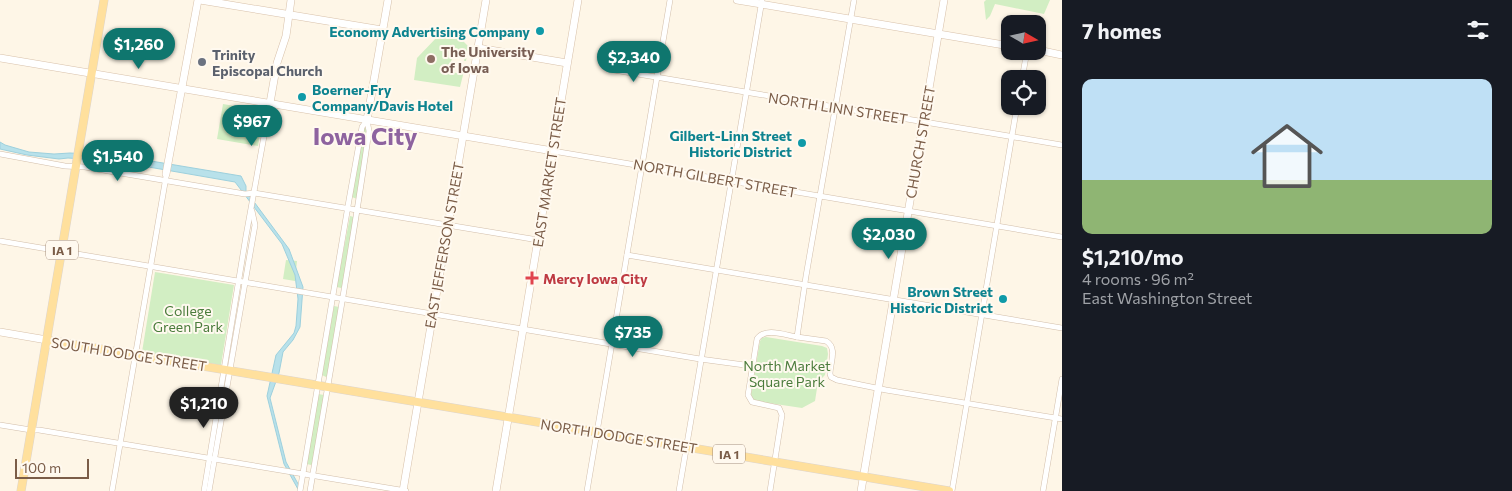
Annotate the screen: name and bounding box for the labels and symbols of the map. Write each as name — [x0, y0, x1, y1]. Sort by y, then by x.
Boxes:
north arrow — [1001, 15, 1046, 60]
place label: Economy Advertising Company — [329, 23, 530, 40]
marker: Economy Advertising Company — [534, 25, 546, 37]
pin: $1,260 — [98, 28, 180, 70]
pin: $2,340 — [593, 41, 675, 83]
place label: The University of Iowa — [441, 43, 535, 76]
place label: Trinity Episcopal Church — [212, 46, 322, 79]
marker: The University of Iowa — [425, 53, 437, 65]
marker: Trinity Episcopal Church — [196, 56, 208, 68]
place label: Boerner-Fry Company/Davis Hotel — [312, 81, 453, 114]
street label: CHURCH STREET — [902, 84, 938, 200]
street label: NORTH LINN STREET — [767, 89, 909, 127]
marker: Boerner-Fry Company/Davis Hotel — [296, 91, 308, 103]
street label: EAST MARKET STREET — [529, 96, 569, 248]
pin: $967 — [222, 104, 282, 147]
district label: Iowa City — [313, 121, 417, 150]
place label: Gilbert-Linn Street Historic District — [670, 127, 792, 160]
marker: Gilbert-Linn Street Historic District — [796, 137, 808, 149]
pin: $1,540 — [77, 140, 159, 182]
street label: NORTH GILBERT STREET — [632, 155, 798, 201]
street label: EAST JEFFERSON STREET — [421, 160, 467, 330]
pin: $2,030 — [848, 218, 930, 260]
road number: IA 1 — [46, 240, 78, 260]
place label: Mercy Iowa City — [543, 270, 648, 287]
marker: Mercy Iowa City — [525, 271, 539, 285]
place label: Brown Street Historic District — [890, 283, 993, 316]
marker: Brown Street Historic District — [997, 293, 1009, 305]
park label: College Green Park — [153, 302, 224, 335]
pin: $735 — [603, 316, 663, 358]
street label: SOUTH DODGE STREET — [50, 333, 208, 375]
park label: North Market Square Park — [743, 357, 831, 390]
pin: $1,210 — [163, 386, 245, 429]
street label: NORTH DODGE STREET — [539, 415, 699, 457]
road number: IA 1 — [713, 444, 745, 464]
scale bar — [15, 456, 89, 479]

